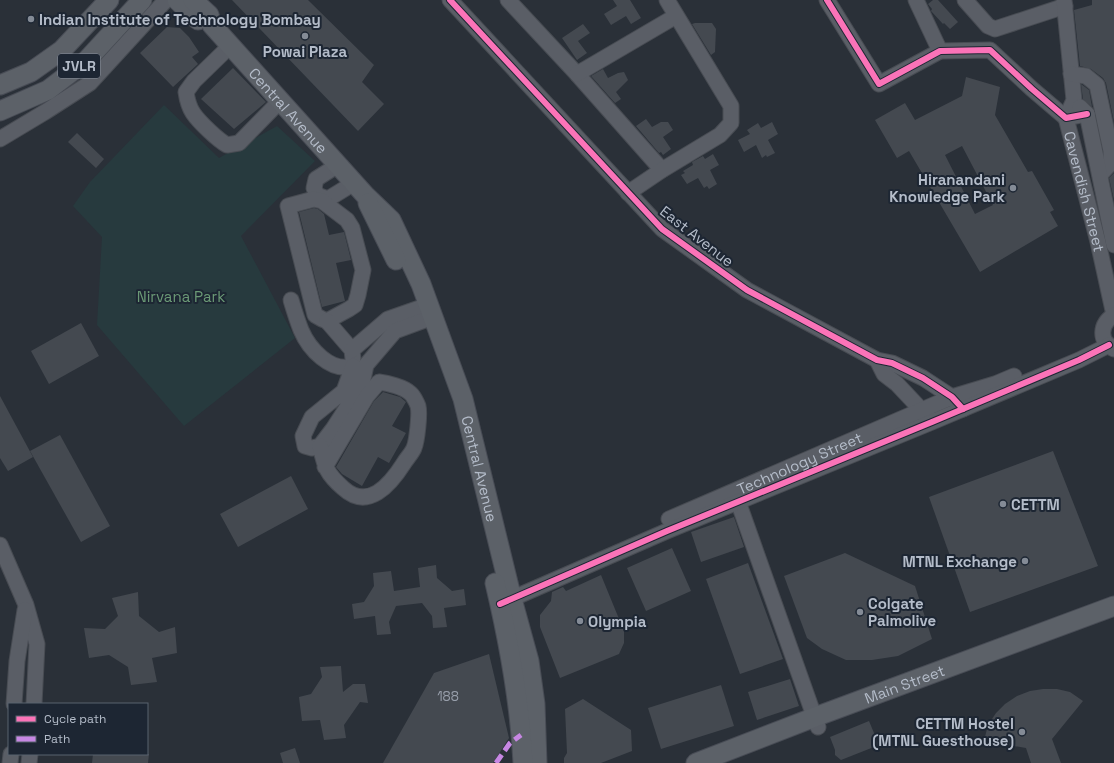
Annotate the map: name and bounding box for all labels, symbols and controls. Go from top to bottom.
place label: Indian Institute of Technology Bombay [39,10,321,29]
marker: Indian Institute of Technology Bombay [26,14,36,24]
marker: Powai Plaza [300,31,310,41]
place label: Powai Plaza [263,42,348,61]
road number: JVLR [58,54,100,78]
street label: Central Avenue [245,63,332,157]
street label: Cavendish Street [1060,129,1109,254]
place label: Hiranandani Knowledge Park [889,170,1006,206]
marker: Hiranandani Knowledge Park [1008,183,1018,193]
street label: East Avenue [656,201,738,271]
park label: Nirvana Park [137,287,225,306]
street label: Central Avenue [458,414,502,524]
street label: Technology Street [734,427,865,498]
place label: CETTM [1011,495,1060,514]
marker: CETTM [998,499,1008,509]
place label: MTNL Exchange [903,552,1017,571]
marker: MTNL Exchange [1020,556,1030,566]
place label: Colgate Palmolive [868,594,937,630]
marker: Colgate Palmolive [855,607,865,617]
place label: Olympia [588,612,647,631]
marker: Olympia [575,616,585,626]
street label: Main Street [862,660,947,707]
house number: 188 [437,688,459,705]
legend [8,703,148,755]
text: Cycle path [44,711,106,727]
place label: CETTM Hostel (MTNL Guesthouse) [872,714,1014,750]
marker: CETTM Hostel (MTNL Guesthouse) [1017,727,1027,737]
text: Path [44,731,70,747]

